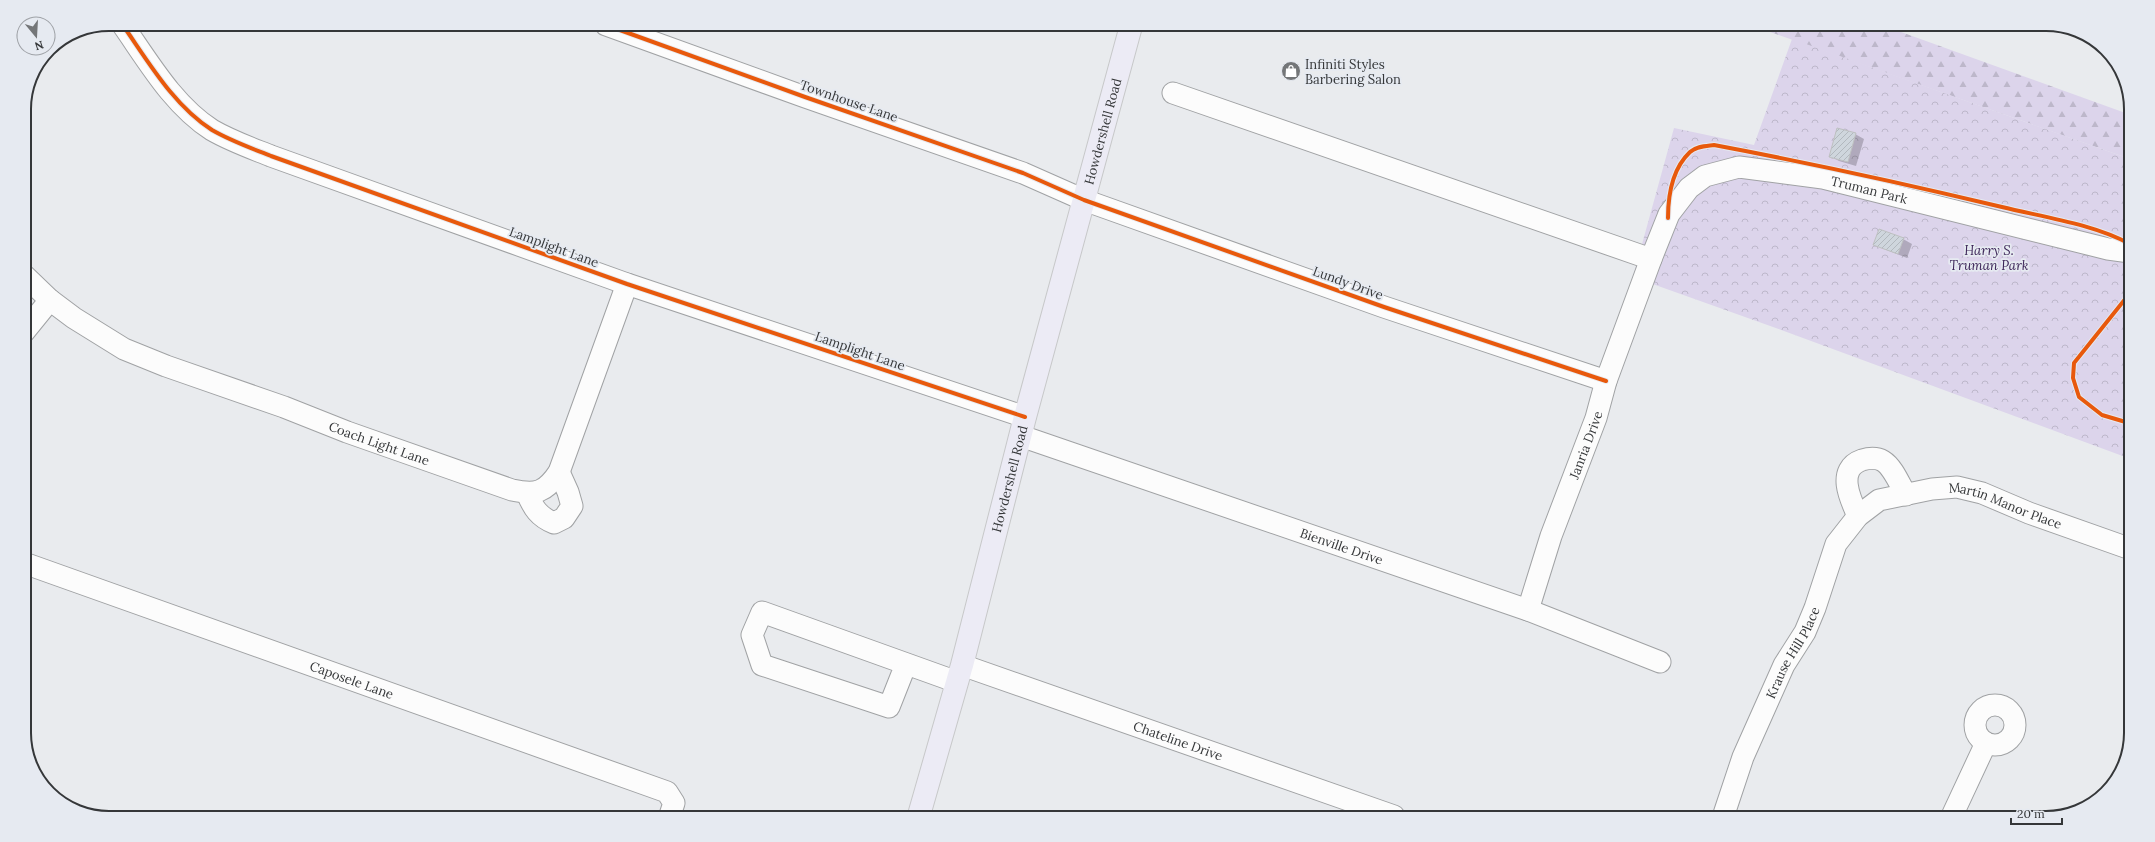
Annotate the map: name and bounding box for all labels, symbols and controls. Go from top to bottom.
north arrow [16,16,56,56]
text: N [32,38,45,54]
place label: Infiniti Styles Barbering Salon [1305,56,1401,88]
shop icon: Infiniti Styles Barbering Salon [1280,60,1302,82]
street label: Townhouse Lane [798,76,900,126]
street label: Howdershell Road [1080,76,1125,186]
street label: Truman Park [1829,172,1909,207]
street label: Lamplight Lane [507,223,601,271]
park label: Harry S. Truman Park [1949,242,2029,274]
street label: Lundy Drive [1310,262,1386,304]
street label: Lamplight Lane [813,328,907,374]
street label: Janria Drive [1565,409,1606,482]
street label: Coach Light Lane [326,417,432,469]
street label: Howdershell Road [988,424,1031,534]
street label: Martin Manor Place [1948,478,2064,532]
street label: Bienville Drive [1298,524,1385,568]
street label: Krause Hill Place [1762,604,1823,701]
street label: Caposele Lane [308,657,396,702]
street label: Chateline Drive [1131,717,1225,764]
scale bar [2011,800,2062,826]
text: 20 m [2017,806,2045,821]

